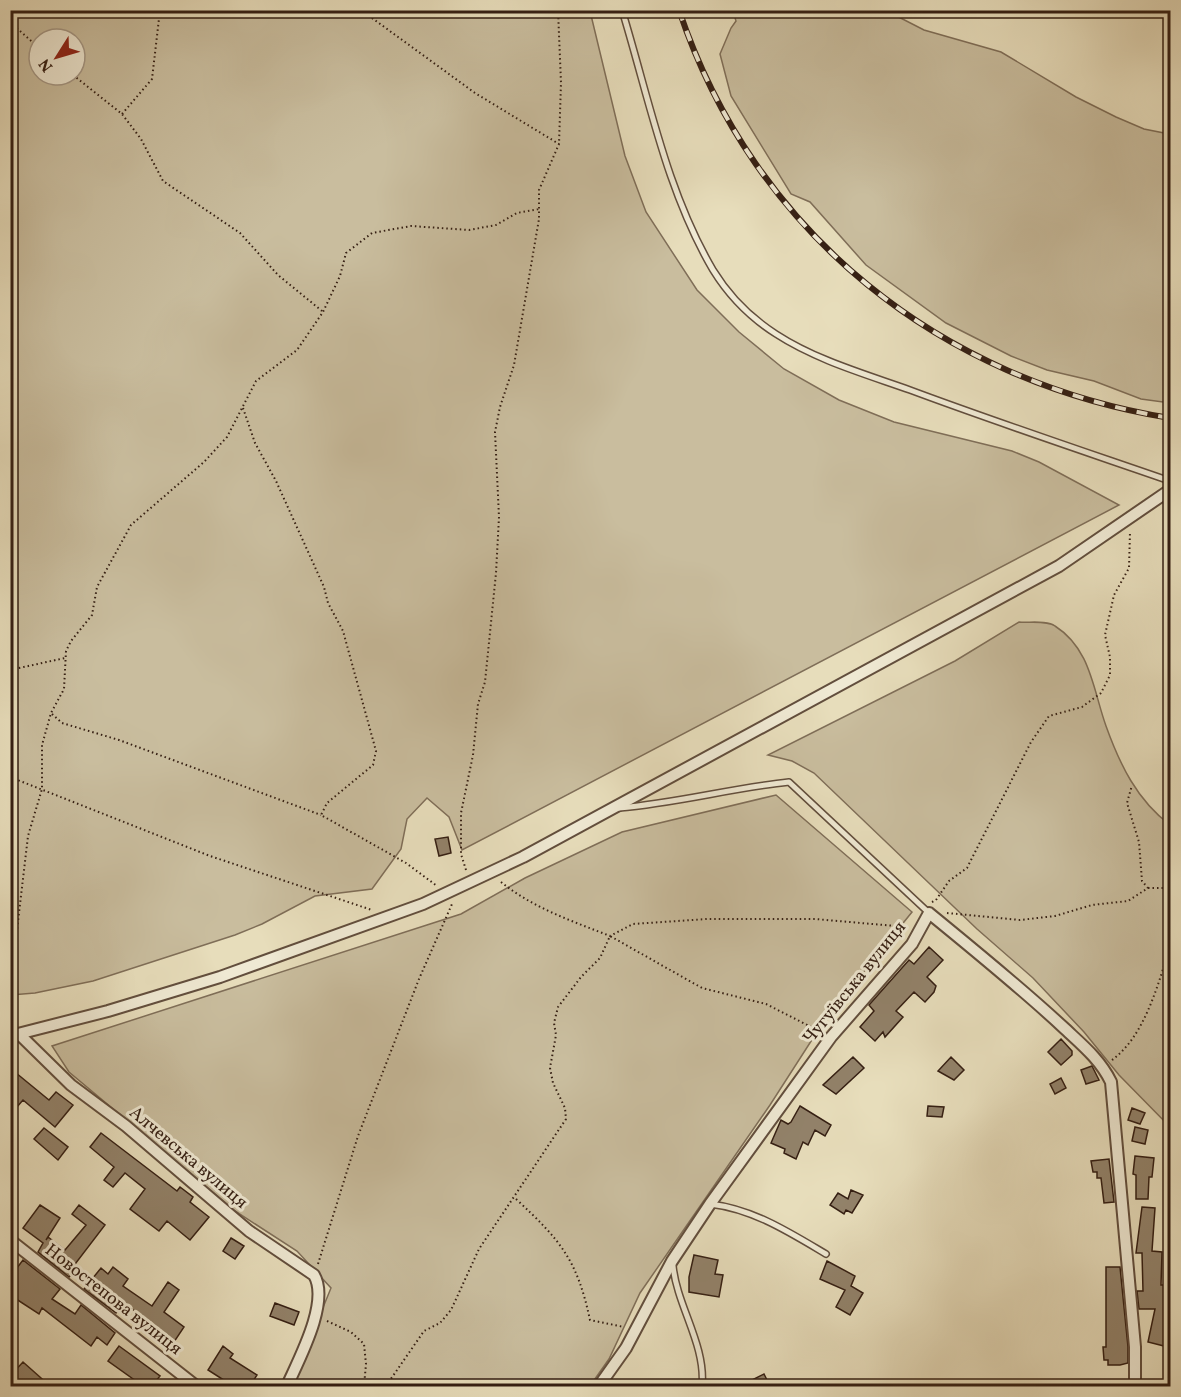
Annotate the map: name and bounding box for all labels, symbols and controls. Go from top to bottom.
north arrow [27,27,87,87]
text: N [34,53,59,76]
street label: Чугуївська вулиця [798,916,912,1050]
street label: Алчевська вулиця [123,1101,253,1215]
street label: Новостепова вулиця [39,1238,187,1362]

